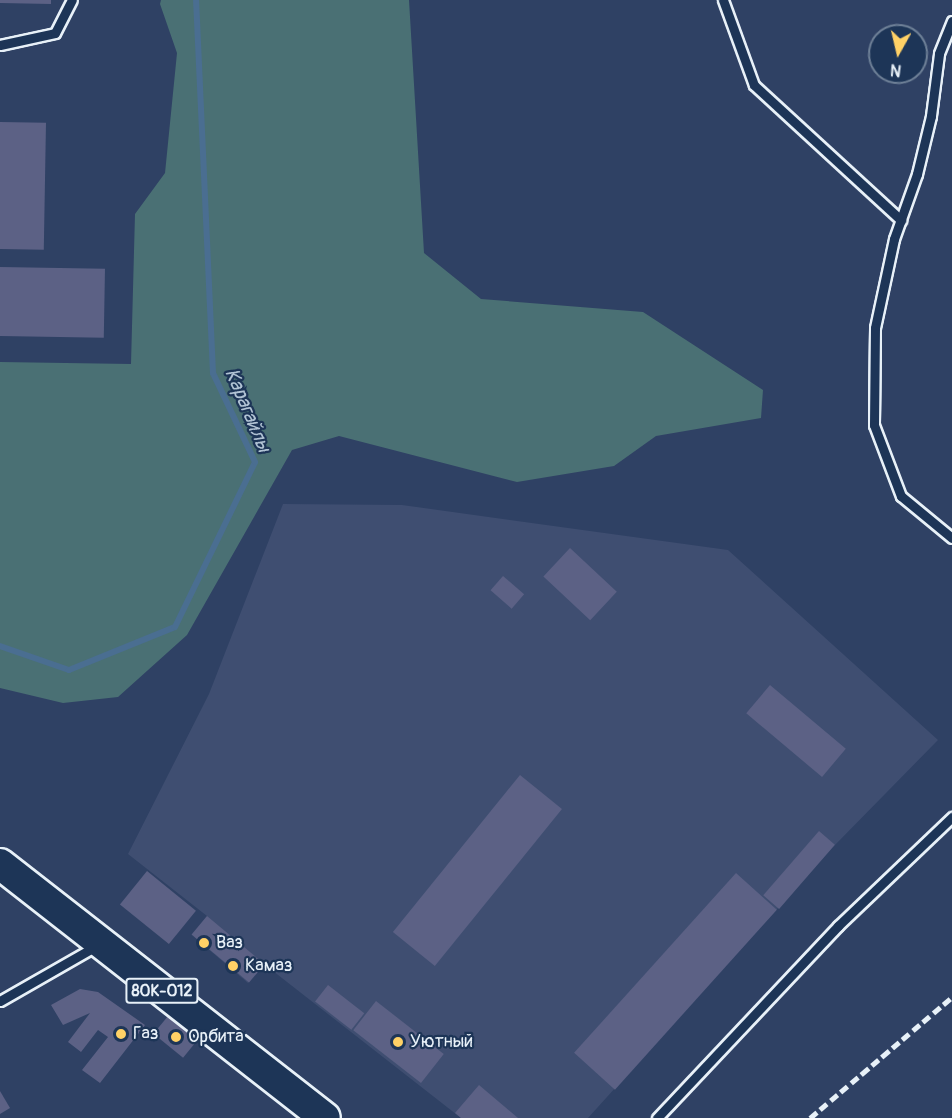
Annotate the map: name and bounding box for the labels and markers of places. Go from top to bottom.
place label: Ваз [216,932,243,954]
marker: Ваз [197,936,211,950]
place label: Камаз [245,955,293,977]
marker: Камаз [226,959,240,973]
place label: Газ [133,1023,159,1045]
place label: Орбита [188,1026,244,1048]
marker: Газ [114,1027,128,1041]
marker: Орбита [169,1030,183,1044]
place label: Уютный [410,1031,473,1053]
marker: Уютный [391,1035,405,1049]

